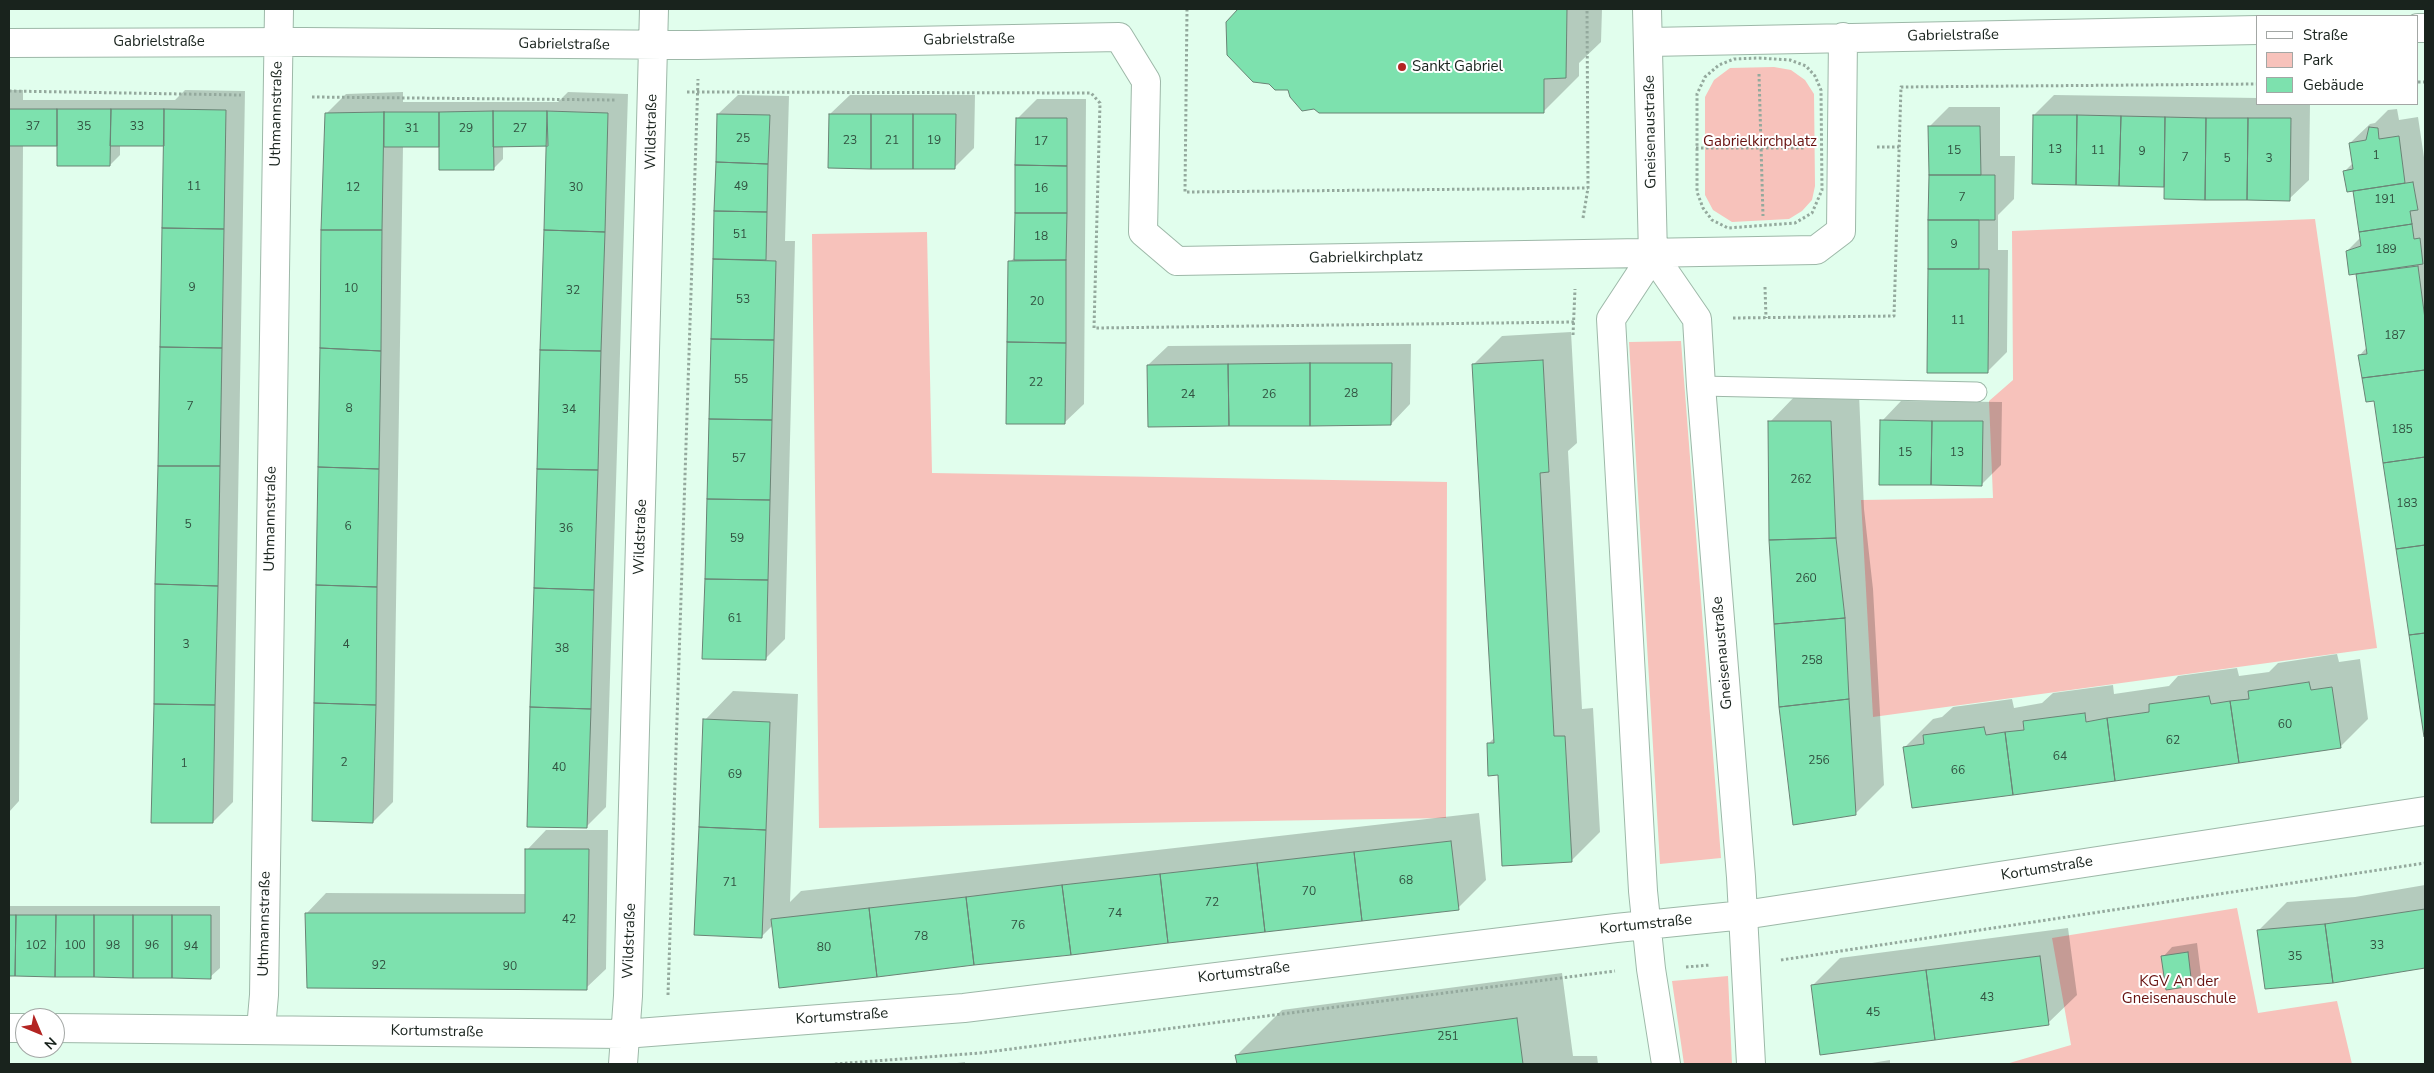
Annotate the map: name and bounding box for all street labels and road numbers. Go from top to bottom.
street label: Gabrielstraße [1907,26,1999,46]
street label: Gabrielstraße [923,30,1015,50]
street label: Gabrielstraße [113,33,205,51]
street label: Gabrielstraße [518,35,610,55]
street label: Uthmannstraße [267,61,287,167]
street label: Gneisenaustraße [1641,75,1661,189]
street label: Wildstraße [642,94,662,170]
street label: Gabrielkirchplatz [1309,248,1423,268]
street label: Uthmannstraße [261,466,281,572]
street label: Wildstraße [631,499,651,575]
street label: Gneisenaustraße [1709,596,1737,710]
street label: Kortumstraße [2000,853,2094,885]
street label: Uthmannstraße [255,871,275,977]
street label: Wildstraße [620,903,640,979]
street label: Kortumstraße [1599,911,1693,939]
street label: Kortumstraße [1197,958,1291,988]
street label: Kortumstraße [795,1005,889,1029]
street label: Kortumstraße [391,1022,483,1042]

